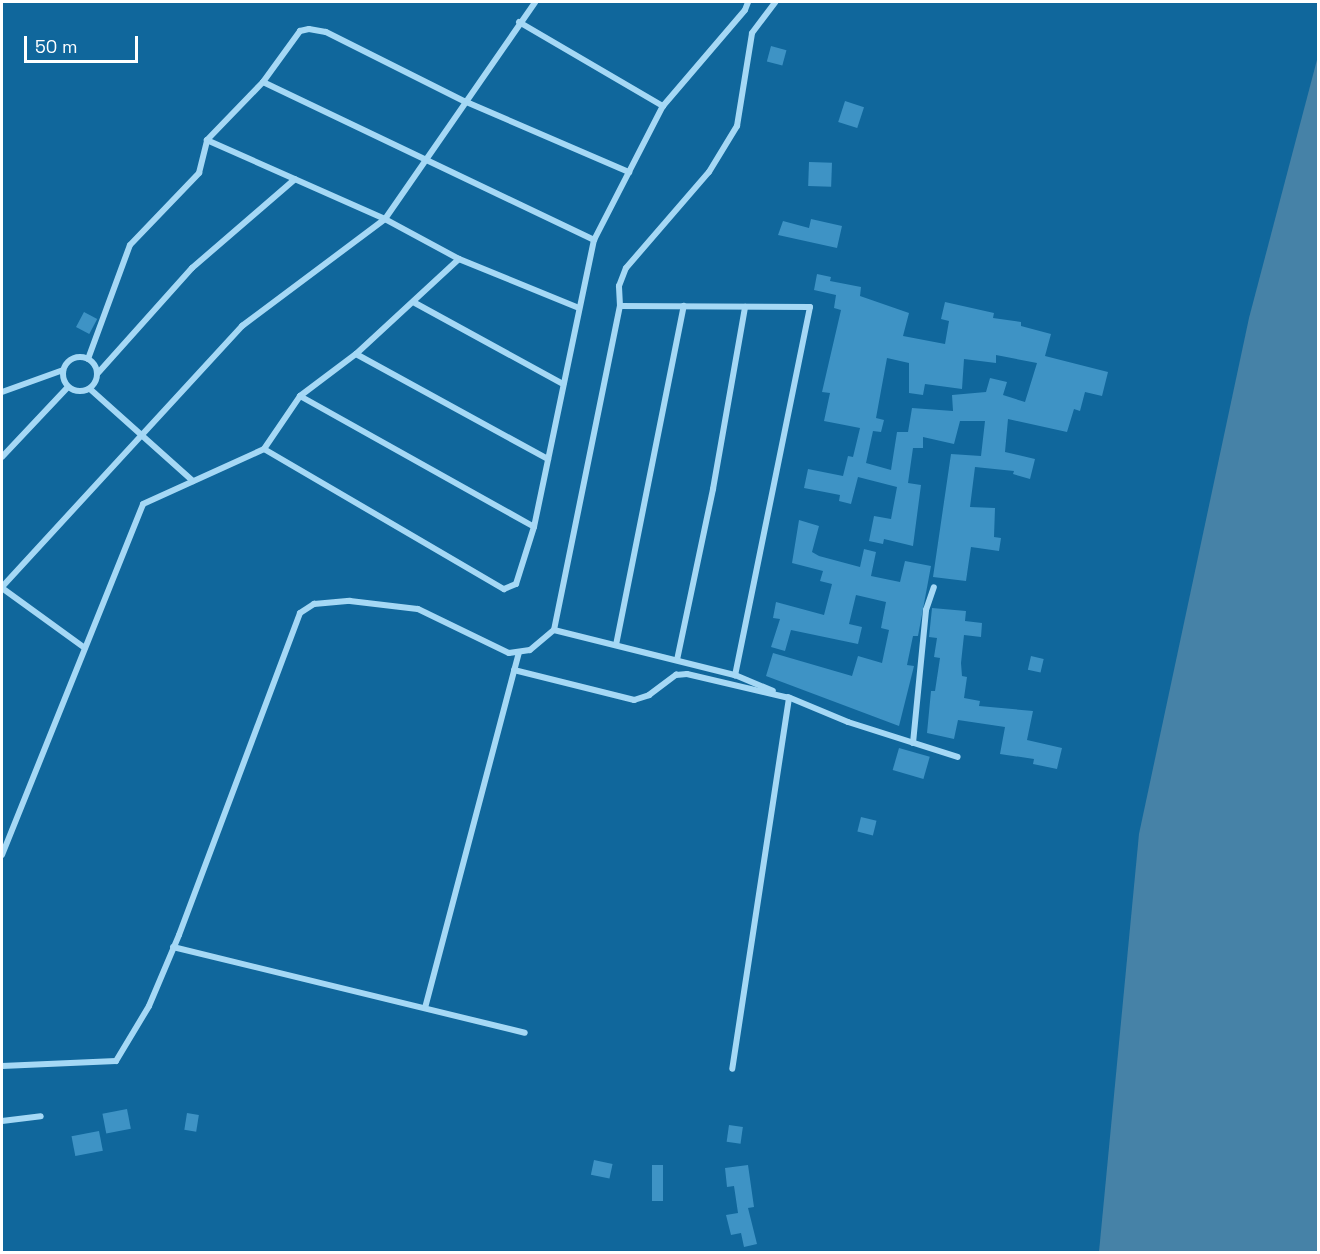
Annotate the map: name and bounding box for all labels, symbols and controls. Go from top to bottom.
scale bar [27,24,141,62]
text: 50 m [35,35,77,58]

